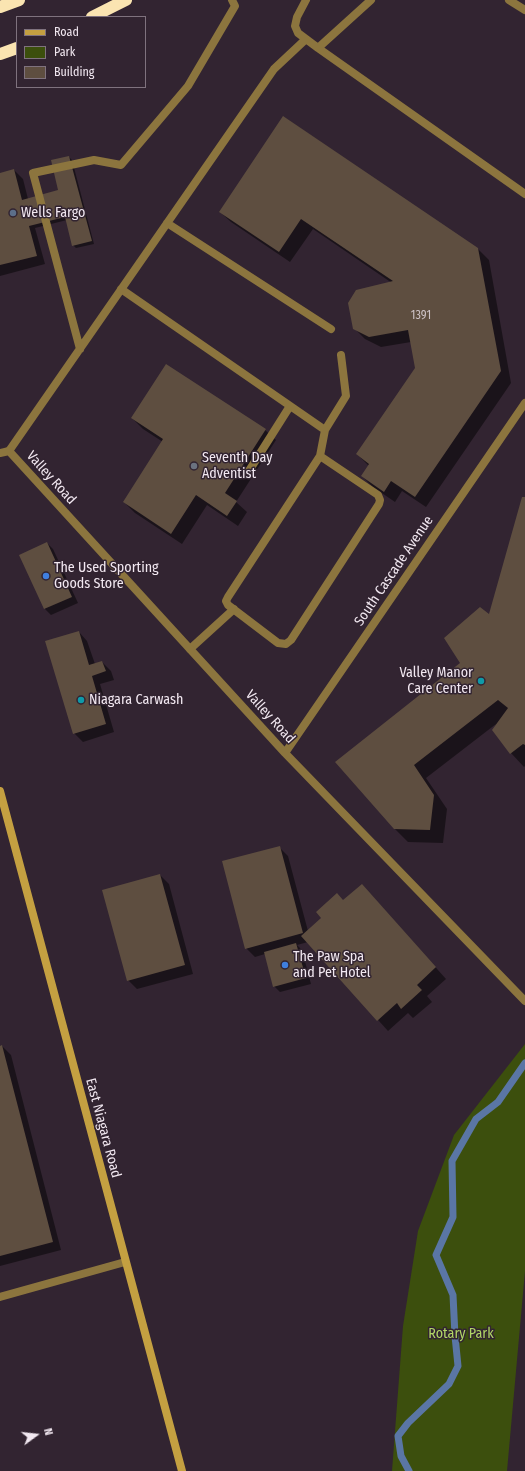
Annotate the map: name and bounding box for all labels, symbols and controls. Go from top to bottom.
legend [16,16,146,88]
text: Road [54,25,79,39]
text: Park [54,45,75,59]
text: Building [54,65,94,79]
place label: Wells Fargo [21,205,85,221]
marker: Wells Fargo [8,208,18,218]
house number: 1391 [411,309,431,323]
street label: Valley Road [23,448,79,508]
place label: Seventh Day Adventist [202,450,272,482]
marker: Seventh Day Adventist [189,461,199,471]
street label: South Cascade Avenue [351,513,437,629]
place label: The Used Sporting Goods Store [54,560,159,592]
marker: The Used Sporting Goods Store [41,571,51,581]
place label: Valley Manor Care Center [400,665,473,698]
marker: Valley Manor Care Center [476,676,486,686]
street label: Valley Road [242,687,298,747]
place label: Niagara Carwash [89,692,183,708]
marker: Niagara Carwash [76,695,86,705]
place label: The Paw Spa and Pet Hotel [293,949,371,982]
marker: The Paw Spa and Pet Hotel [280,960,290,970]
street label: East Niagara Road [82,1076,124,1180]
park label: Rotary Park [428,1326,494,1342]
north arrow [16,1415,56,1455]
text: N [41,1427,55,1437]

